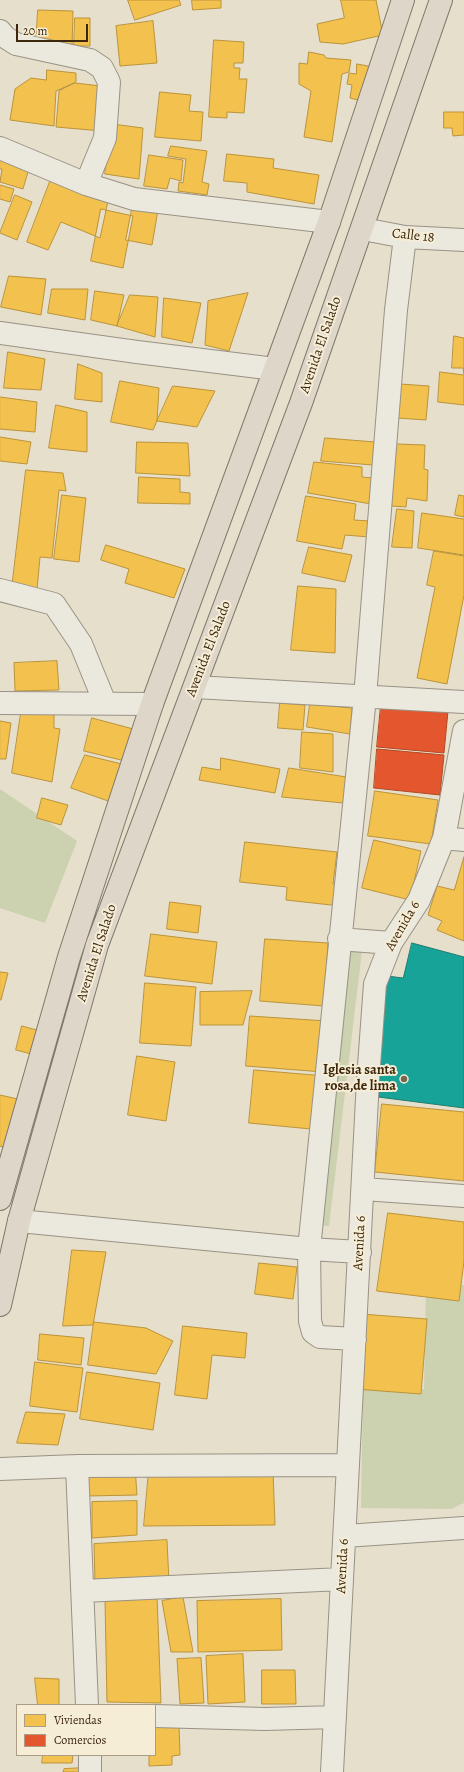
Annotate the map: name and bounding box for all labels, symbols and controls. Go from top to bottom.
scale bar [18,16,90,42]
text: 20 m [23,23,47,39]
street label: Calle 18 [391,225,435,247]
street label: Avenida El Salado [297,294,345,396]
street label: Avenida El Salado [183,599,235,699]
street label: Avenida 6 [382,898,424,954]
street label: Avenida El Salado [73,902,121,1004]
place label: Iglesia santa rosa,de lima [323,1063,396,1096]
marker: Iglesia santa rosa,de lima [399,1074,409,1084]
street label: Avenida 6 [350,1215,370,1271]
street label: Avenida 6 [333,1538,353,1594]
legend [16,1704,156,1756]
text: Viviendas [54,1712,102,1728]
text: Comercios [54,1732,106,1748]

